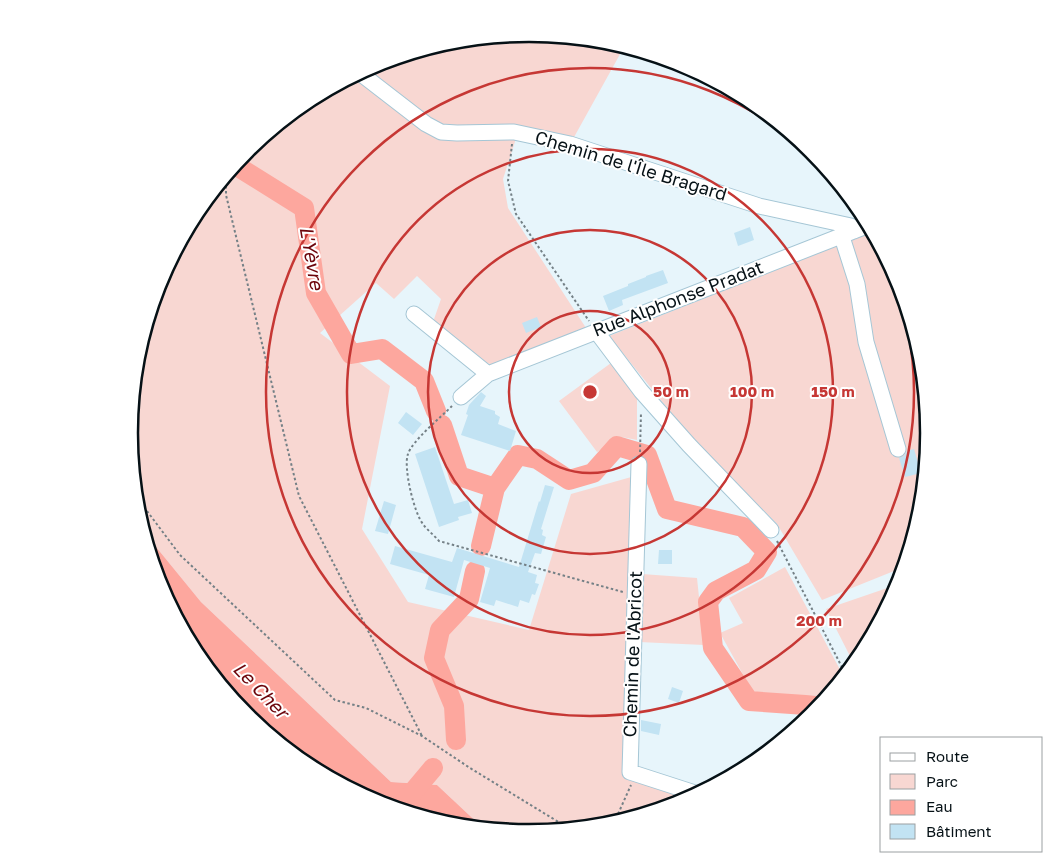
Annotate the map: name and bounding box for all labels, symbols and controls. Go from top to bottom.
street label: Chemin de l'Île Bragard [533,125,730,205]
water label: L'Yèvre [296,224,330,293]
street label: Rue Alphonse Pradat [589,255,766,341]
text: 50 m [653,382,689,400]
text: 100 m [730,382,774,400]
text: 150 m [811,382,855,400]
centre of rings [581,383,599,401]
street label: Chemin de l'Abricot [618,570,646,738]
text: 200 m [796,611,842,629]
water label: Le Cher [229,657,296,724]
legend [880,737,1043,852]
text: Route [926,747,969,765]
text: Parc [926,772,958,790]
text: Eau [926,797,953,815]
text: Bâtiment [926,822,991,840]

